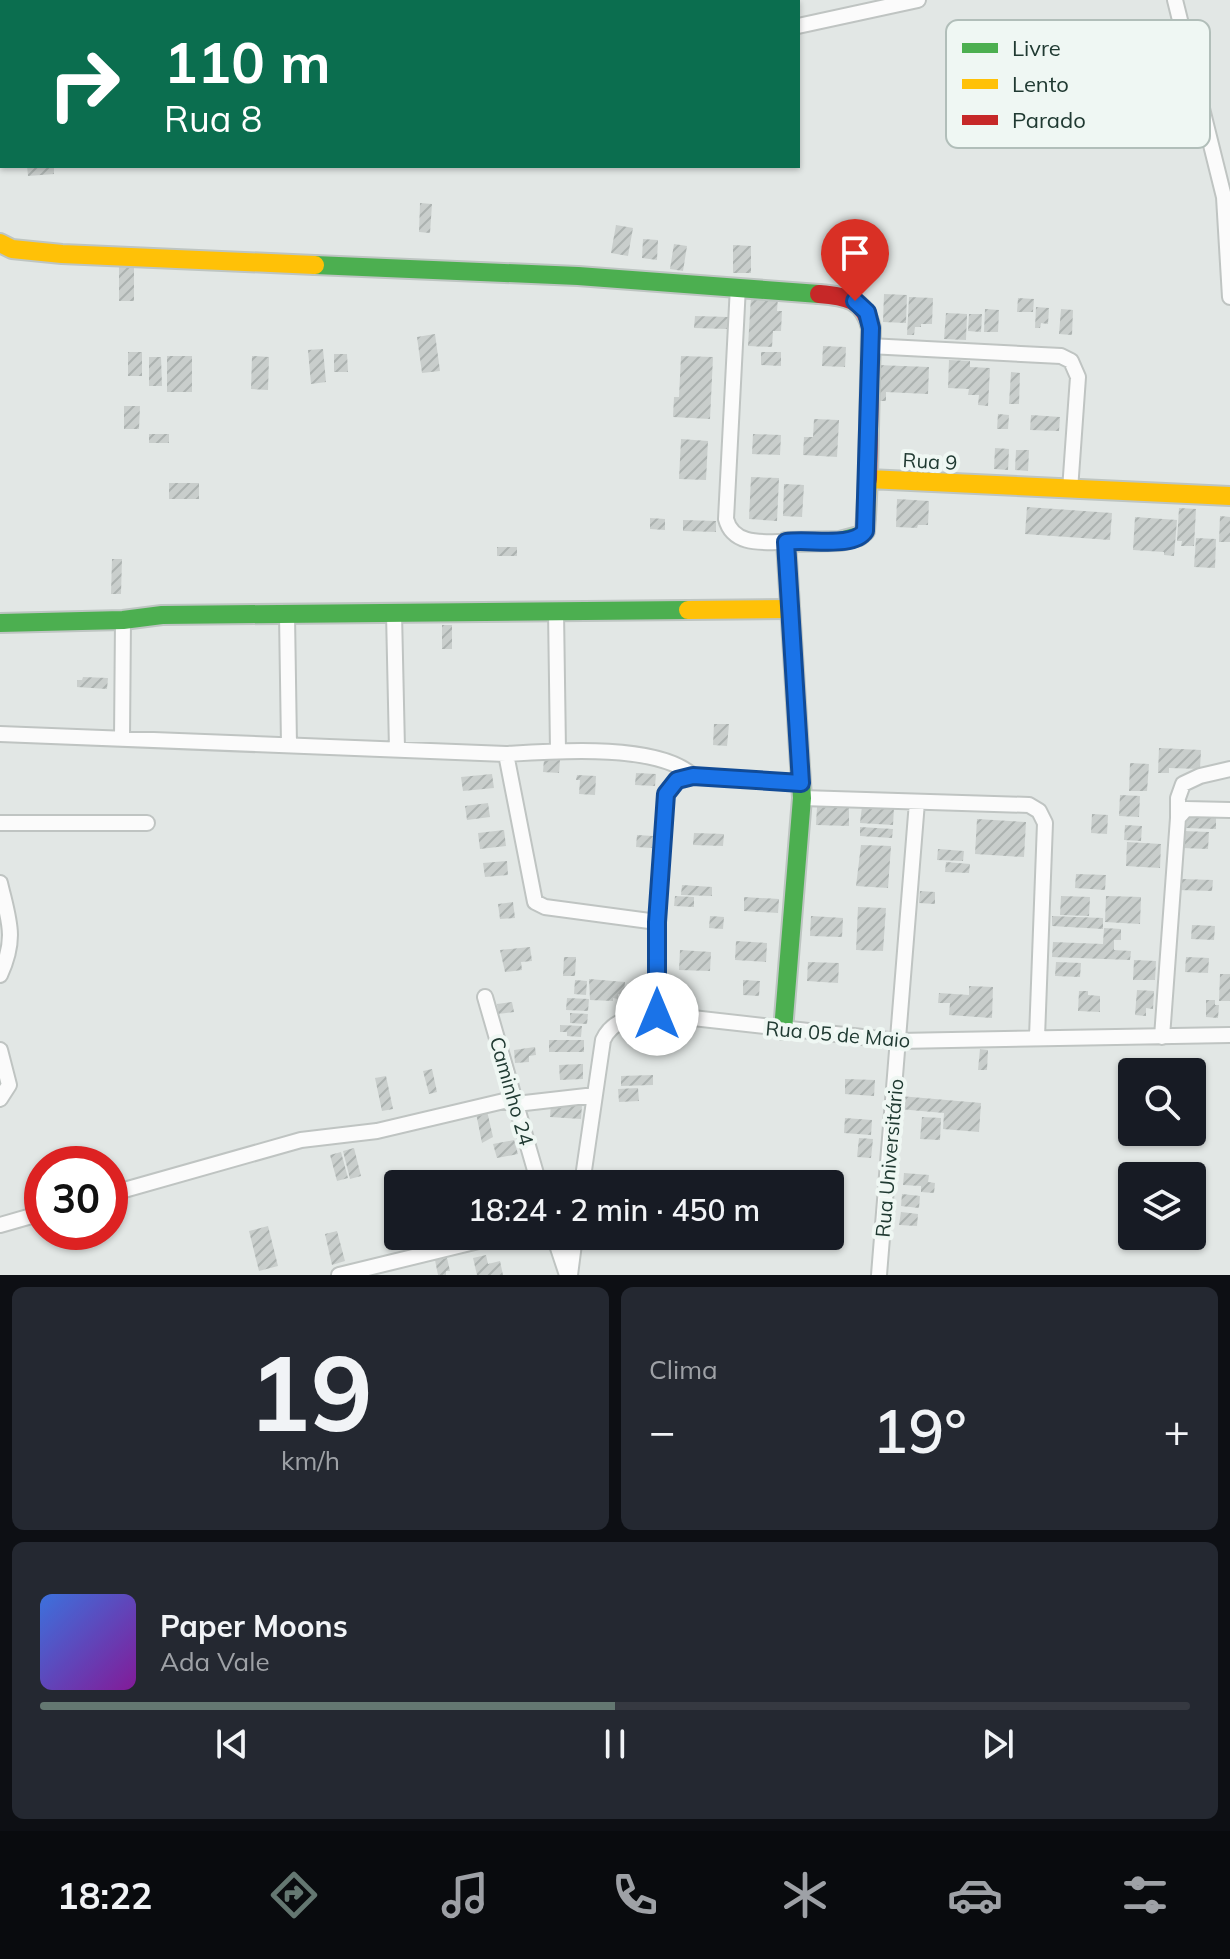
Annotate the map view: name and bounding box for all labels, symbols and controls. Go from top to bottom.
legend [946,20,1210,148]
text: 110 m [164,27,331,97]
icon: right [32,32,136,136]
text: Livre [1012,34,1061,62]
text: Lento [1012,70,1069,98]
text: Rua 8 [164,96,262,141]
text: Parado [1012,106,1086,134]
pin [821,219,889,301]
icon: arrive [833,231,877,275]
street label: Rua 9 [902,447,958,475]
position arrow [615,972,699,1056]
street label: Rua 05 de Maio [765,1015,911,1053]
street label: Caminho 24 [485,1034,539,1148]
map controls [1118,1058,1206,1250]
button: search [1118,1058,1206,1146]
street label: Rua Universitário [870,1078,908,1238]
speed limit sign: 30 [24,1146,128,1250]
button: layers [1118,1162,1206,1250]
text: 18:24 · 2 min · 450 m [468,1191,760,1229]
text: 19 [248,1326,373,1457]
text: Clima [649,1353,718,1386]
text: 19° [872,1393,967,1468]
text: − [649,1403,675,1458]
text: + [1164,1403,1190,1458]
text: km/h [281,1444,340,1477]
text: Paper Moons [160,1607,348,1645]
text: Ada Vale [160,1645,270,1678]
icon: previous [210,1722,254,1766]
icon: pause [593,1722,637,1766]
icon: next [976,1722,1020,1766]
icon: directions [266,1867,322,1923]
icon: music [437,1867,493,1923]
icon: phone [607,1867,663,1923]
icon: climate [777,1867,833,1923]
icon: car [947,1867,1003,1923]
icon: filters [1117,1867,1173,1923]
text: 18:22 [57,1873,152,1918]

